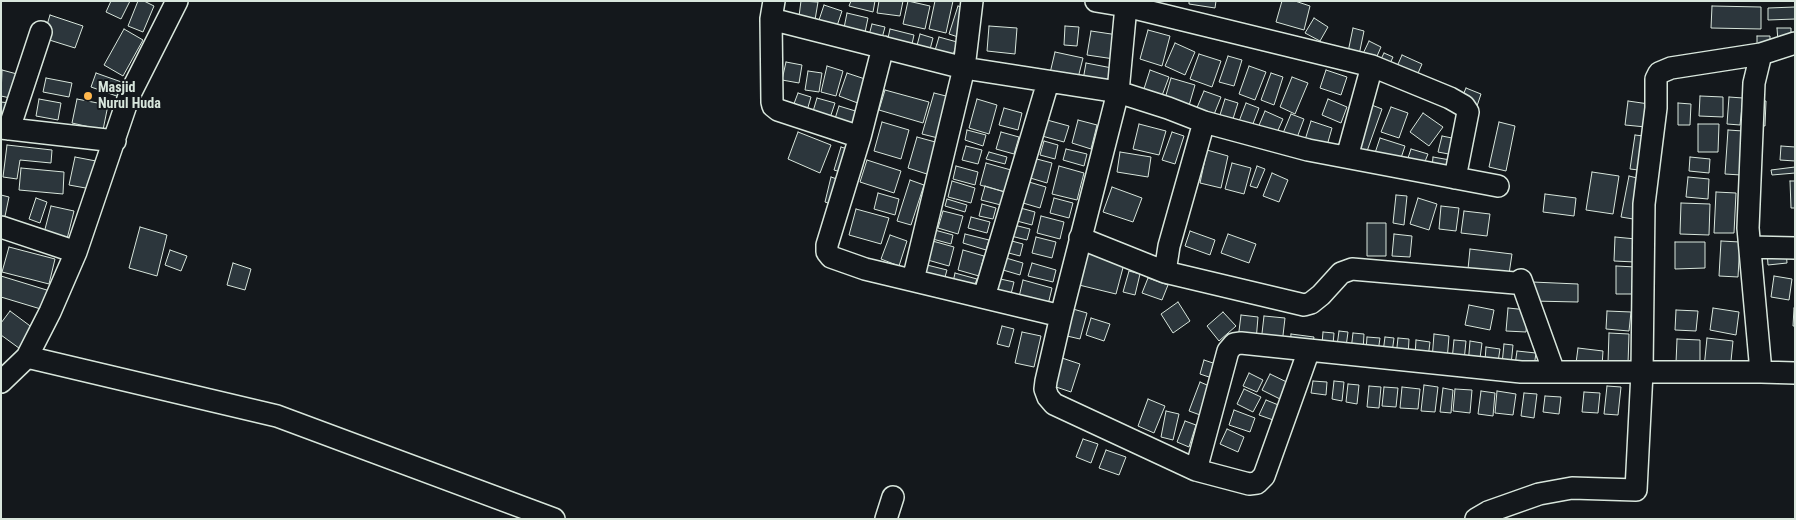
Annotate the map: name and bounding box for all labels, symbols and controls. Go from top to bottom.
place label: Masjid Nurul Huda [98,80,161,112]
marker: Masjid Nurul Huda [82,90,94,102]

